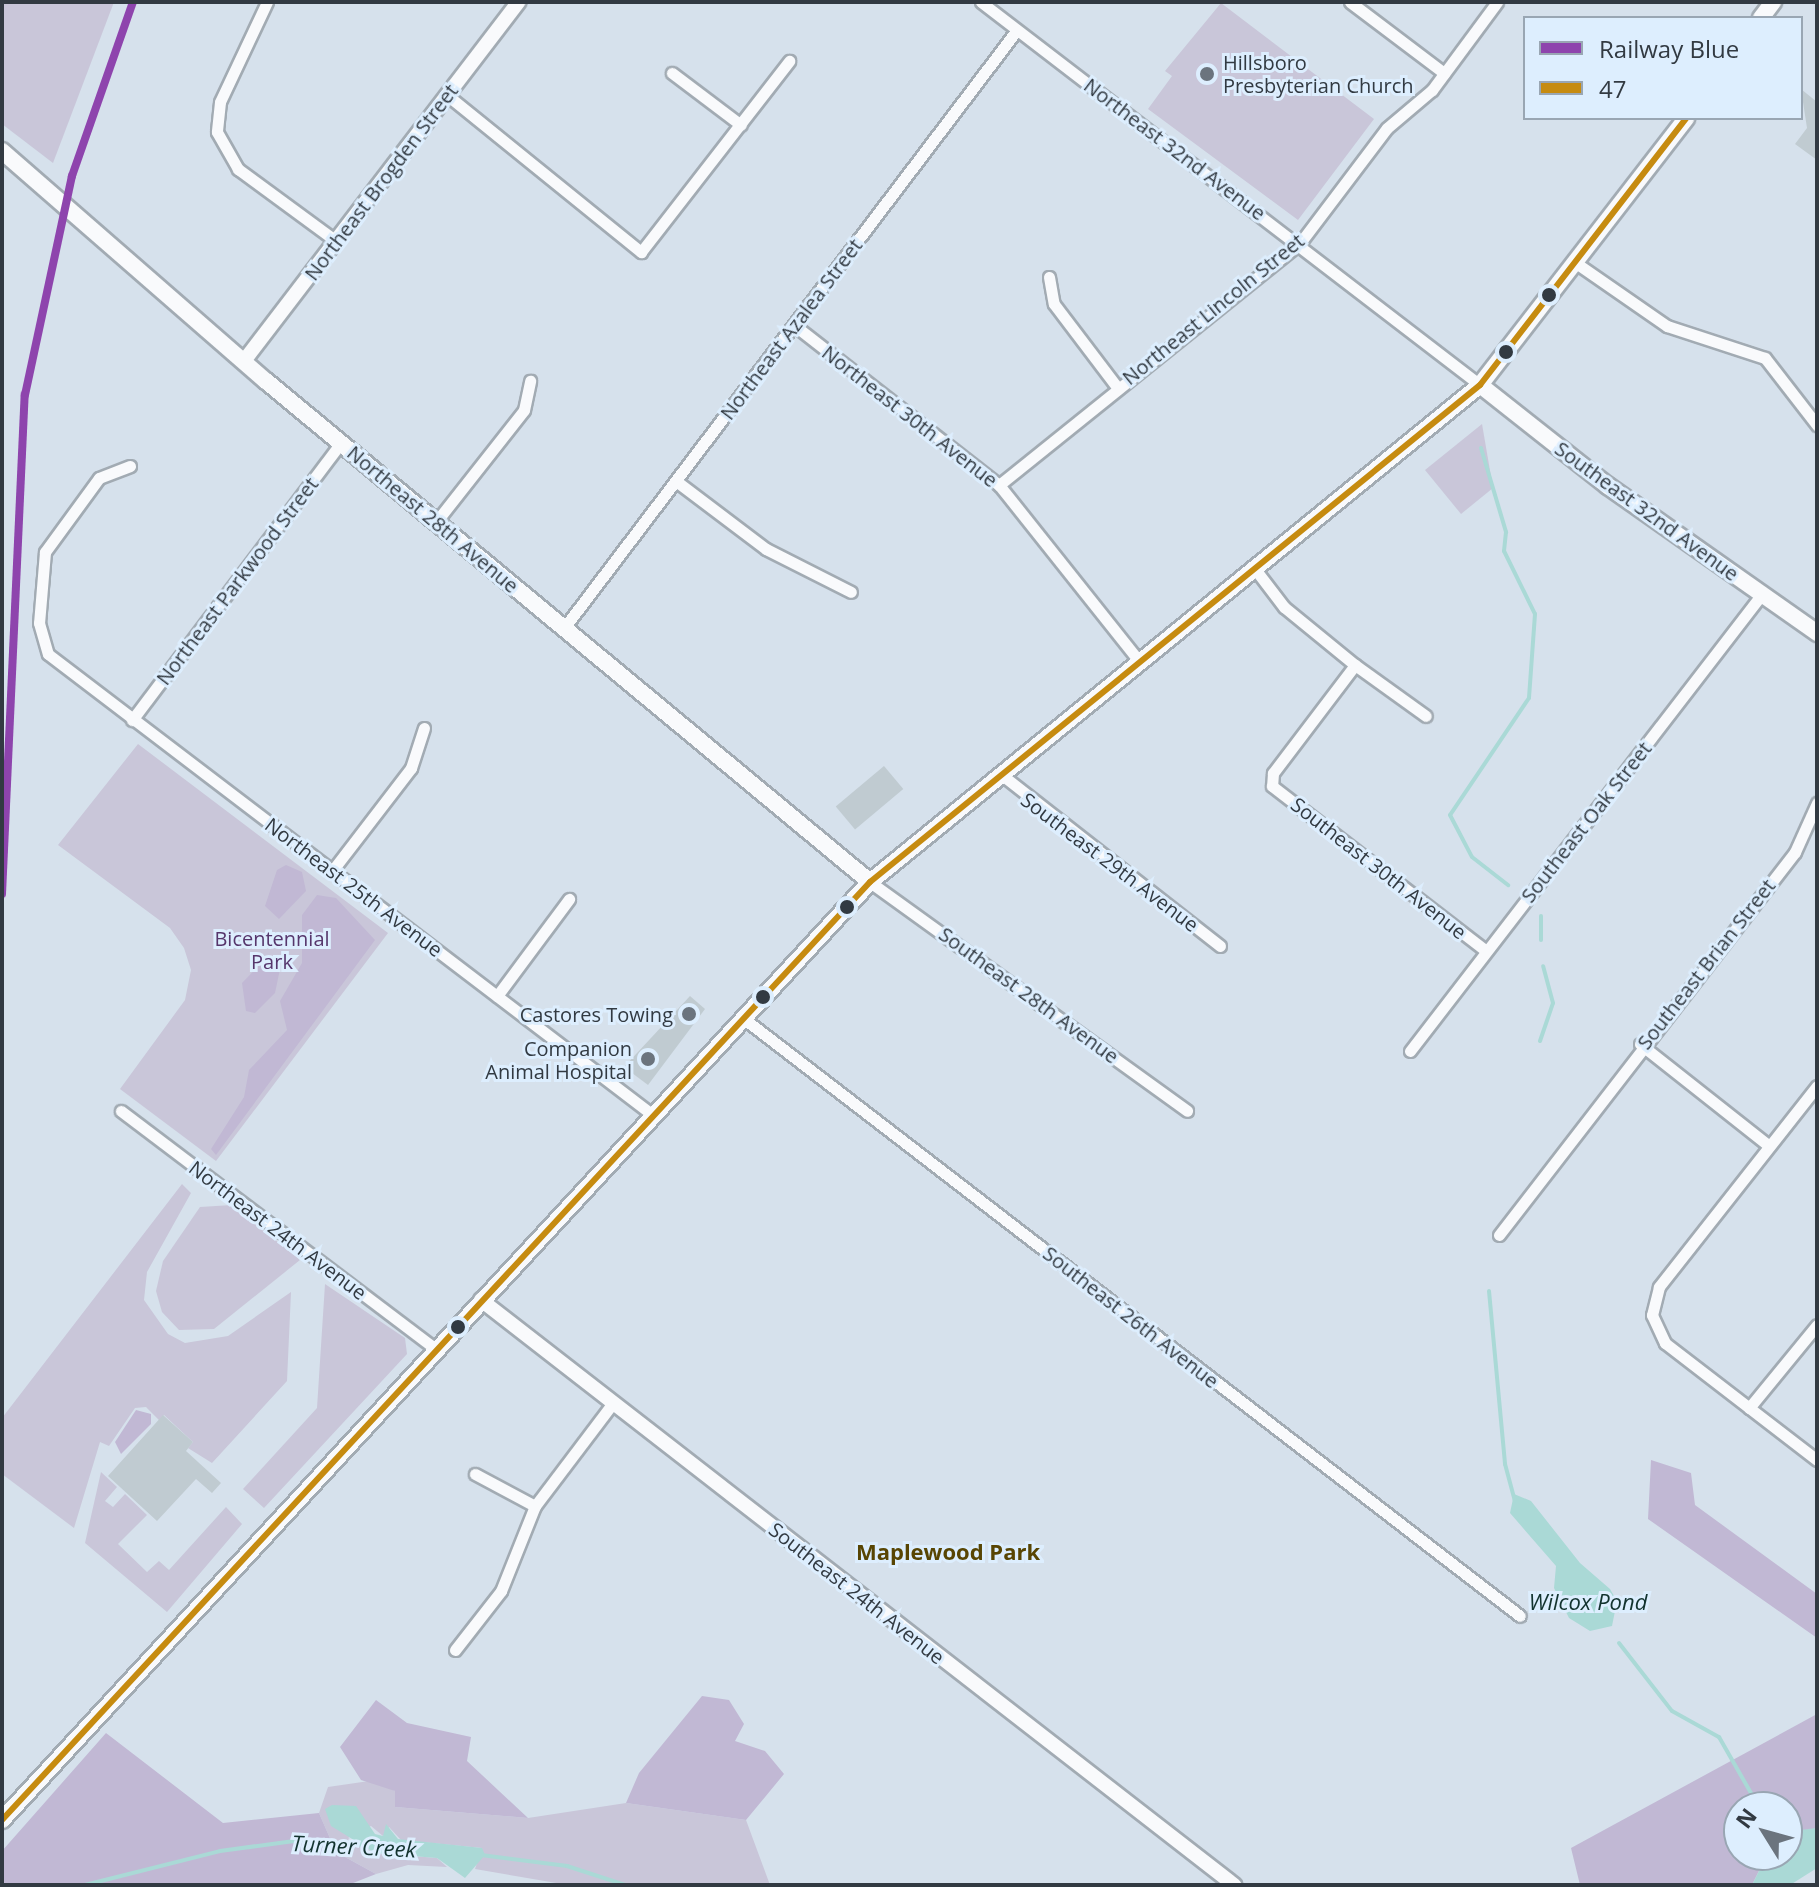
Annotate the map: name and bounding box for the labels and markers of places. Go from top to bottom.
place label: Hillsboro Presbyterian Church [1223,50,1414,97]
marker: Hillsboro Presbyterian Church [1198,65,1216,83]
unlabelled marker [1541,287,1557,303]
unlabelled marker [1498,344,1514,360]
unlabelled marker [839,899,855,915]
unlabelled marker [755,989,771,1005]
place label: Castores Towing [520,1002,673,1026]
marker: Castores Towing [680,1005,698,1023]
place label: Companion Animal Hospital [485,1036,632,1083]
marker: Companion Animal Hospital [639,1050,657,1068]
unlabelled marker [450,1319,466,1335]

